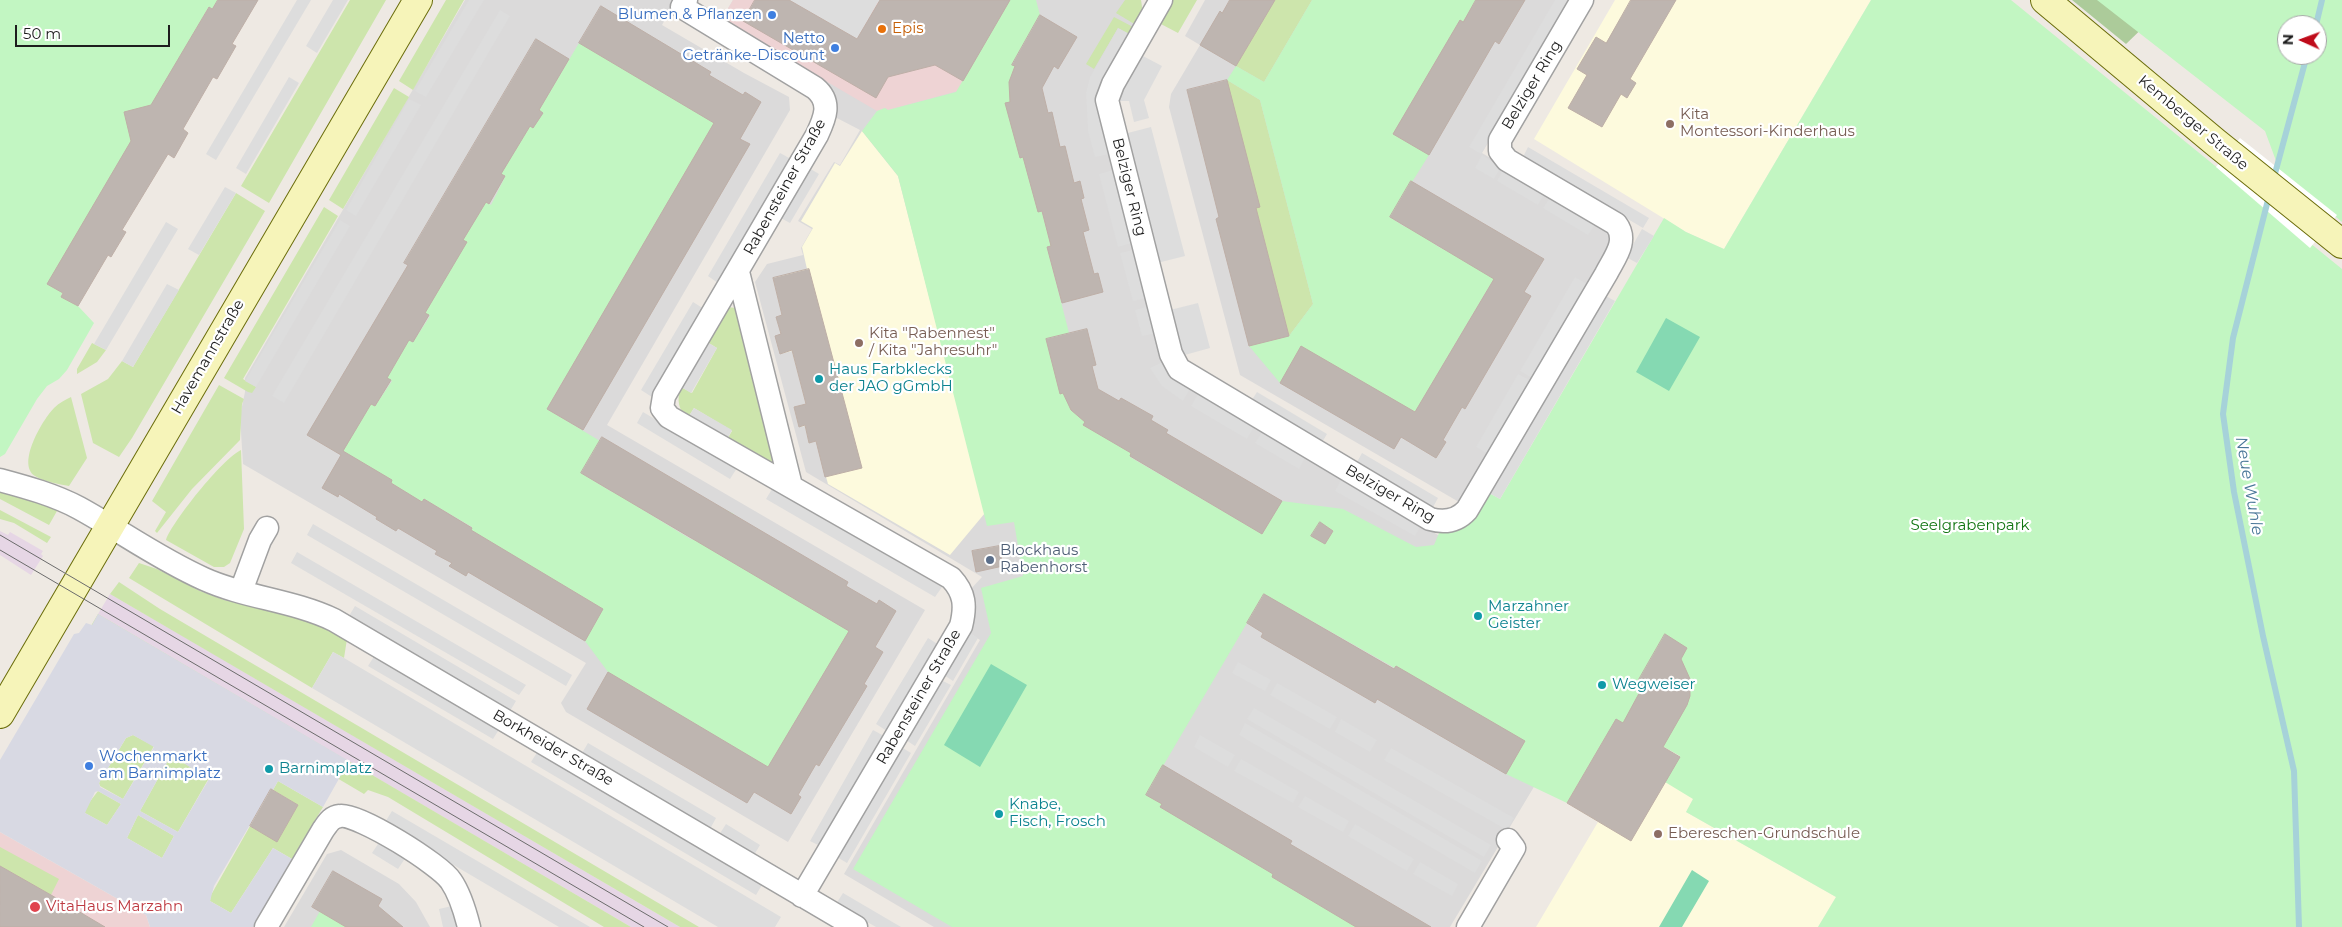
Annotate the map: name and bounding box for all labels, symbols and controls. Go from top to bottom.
place label: Blumen & Pflanzen [618,6,762,24]
marker: Blumen & Pflanzen [766,9,778,21]
scale bar [18,15,172,47]
north arrow [2277,15,2327,65]
place label: Epis [892,20,924,38]
marker: Epis [876,23,888,35]
text: 50 m [23,24,61,43]
place label: Netto Getränke-Discount [682,30,825,65]
text: N [2279,34,2297,45]
street label: Belziger Ring [1498,37,1566,133]
marker: Netto Getränke-Discount [829,42,841,54]
street label: Kemberger Straße [2134,72,2252,174]
place label: Kita Montessori-Kinderhaus [1680,106,1855,141]
street label: Rabensteiner Straße [740,116,830,258]
marker: Kita Montessori-Kinderhaus [1664,118,1676,130]
street label: Belziger Ring [1108,136,1150,238]
street label: Havemannstraße [168,296,248,418]
place label: Kita "Rabennest" / Kita "Jahresuhr" [869,325,997,360]
marker: Kita "Rabennest" / Kita "Jahresuhr" [853,337,865,349]
place label: Haus Farbklecks der JAO gGmbH [829,361,953,396]
marker: Haus Farbklecks der JAO gGmbH [813,373,825,385]
water label: Neue Wuhle [2231,435,2267,537]
street label: Belziger Ring [1342,461,1438,527]
park label: Seelgrabenpark [1910,517,2030,535]
place label: Blockhaus Rabenhorst [1000,542,1088,577]
marker: Blockhaus Rabenhorst [984,554,996,566]
place label: Marzahner Geister [1488,598,1569,633]
marker: Marzahner Geister [1472,610,1484,622]
street label: Rabensteiner Straße [873,626,965,768]
place label: Wegweiser [1612,676,1696,694]
marker: Wegweiser [1596,679,1608,691]
street label: Borkheider Straße [489,706,617,790]
place label: Wochenmarkt am Barnimplatz [99,748,221,783]
marker: Wochenmarkt am Barnimplatz [83,760,95,772]
place label: Barnimplatz [279,760,372,778]
marker: Barnimplatz [263,763,275,775]
place label: Knabe, Fisch, Frosch [1009,796,1106,831]
marker: Knabe, Fisch, Frosch [993,808,1005,820]
place label: Ebereschen-Grundschule [1668,825,1860,843]
marker: Ebereschen-Grundschule [1652,828,1664,840]
place label: VitaHaus Marzahn [46,898,183,916]
marker: VitaHaus Marzahn [28,900,42,914]

